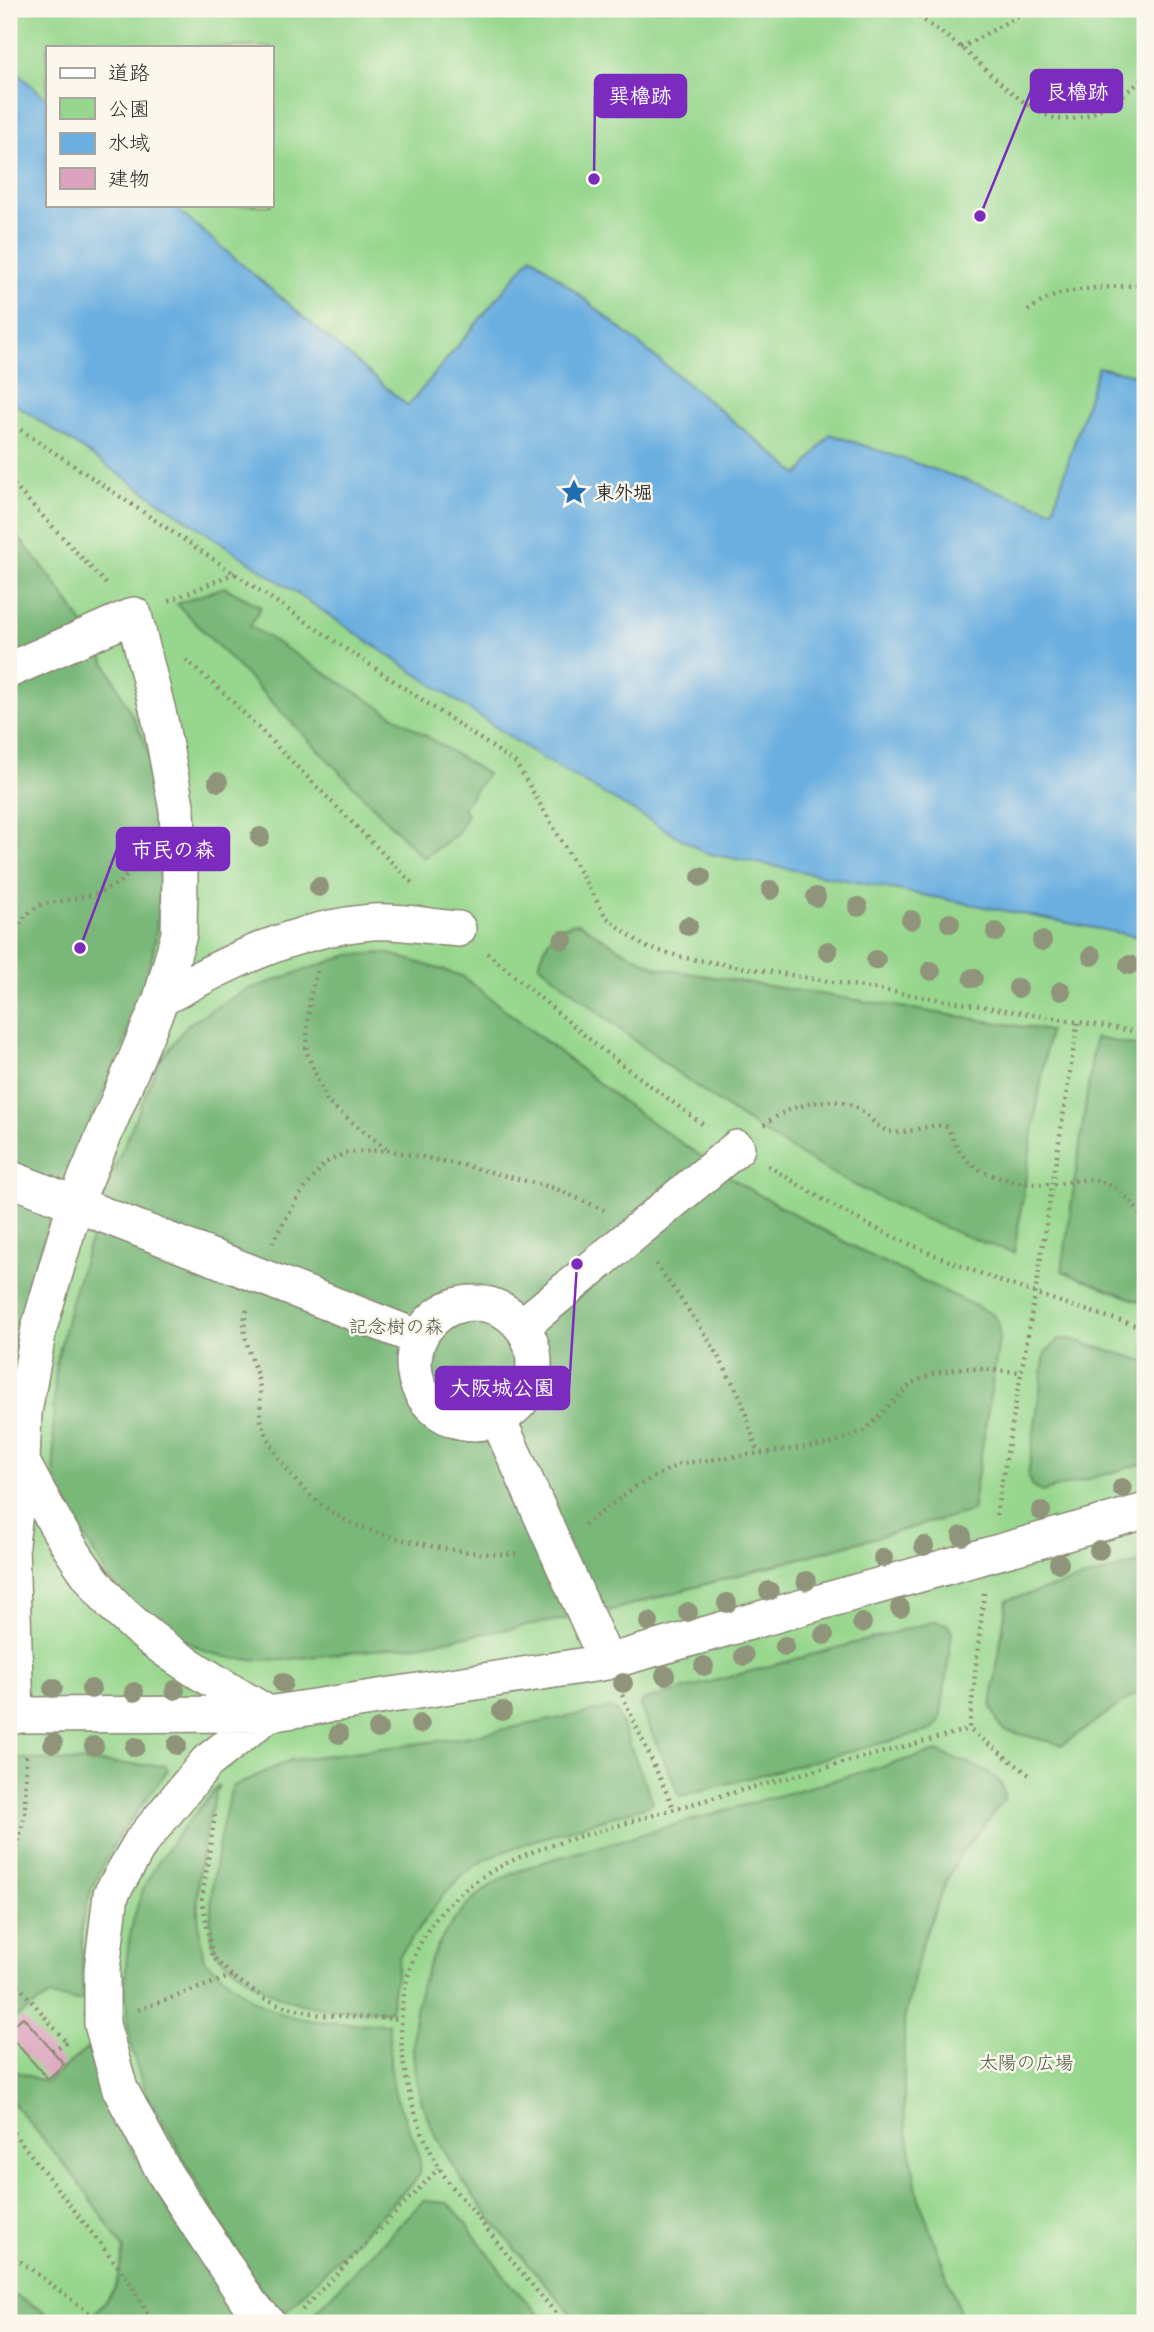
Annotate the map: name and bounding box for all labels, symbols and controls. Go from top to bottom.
legend [46,46,273,206]
text: 道路 [108,59,150,86]
callout: 艮櫓跡 [1031,70,1122,112]
callout: 巽櫓跡 [595,75,686,117]
text: 艮櫓跡 [1046,78,1109,105]
text: 巽櫓跡 [609,82,672,109]
text: 公園 [108,95,150,122]
text: 水域 [108,129,150,156]
text: 建物 [108,165,150,192]
place icon: 東外堀 [559,477,589,507]
place label: 東外堀 [595,480,652,504]
callout: 市民の森 [117,828,229,870]
text: 市民の森 [131,836,215,863]
park label: 記念樹の森 [348,1314,444,1338]
callout: 大阪城公園 [436,1367,569,1409]
text: 大阪城公園 [450,1374,555,1401]
park label: 太陽の広場 [978,2050,1074,2074]

